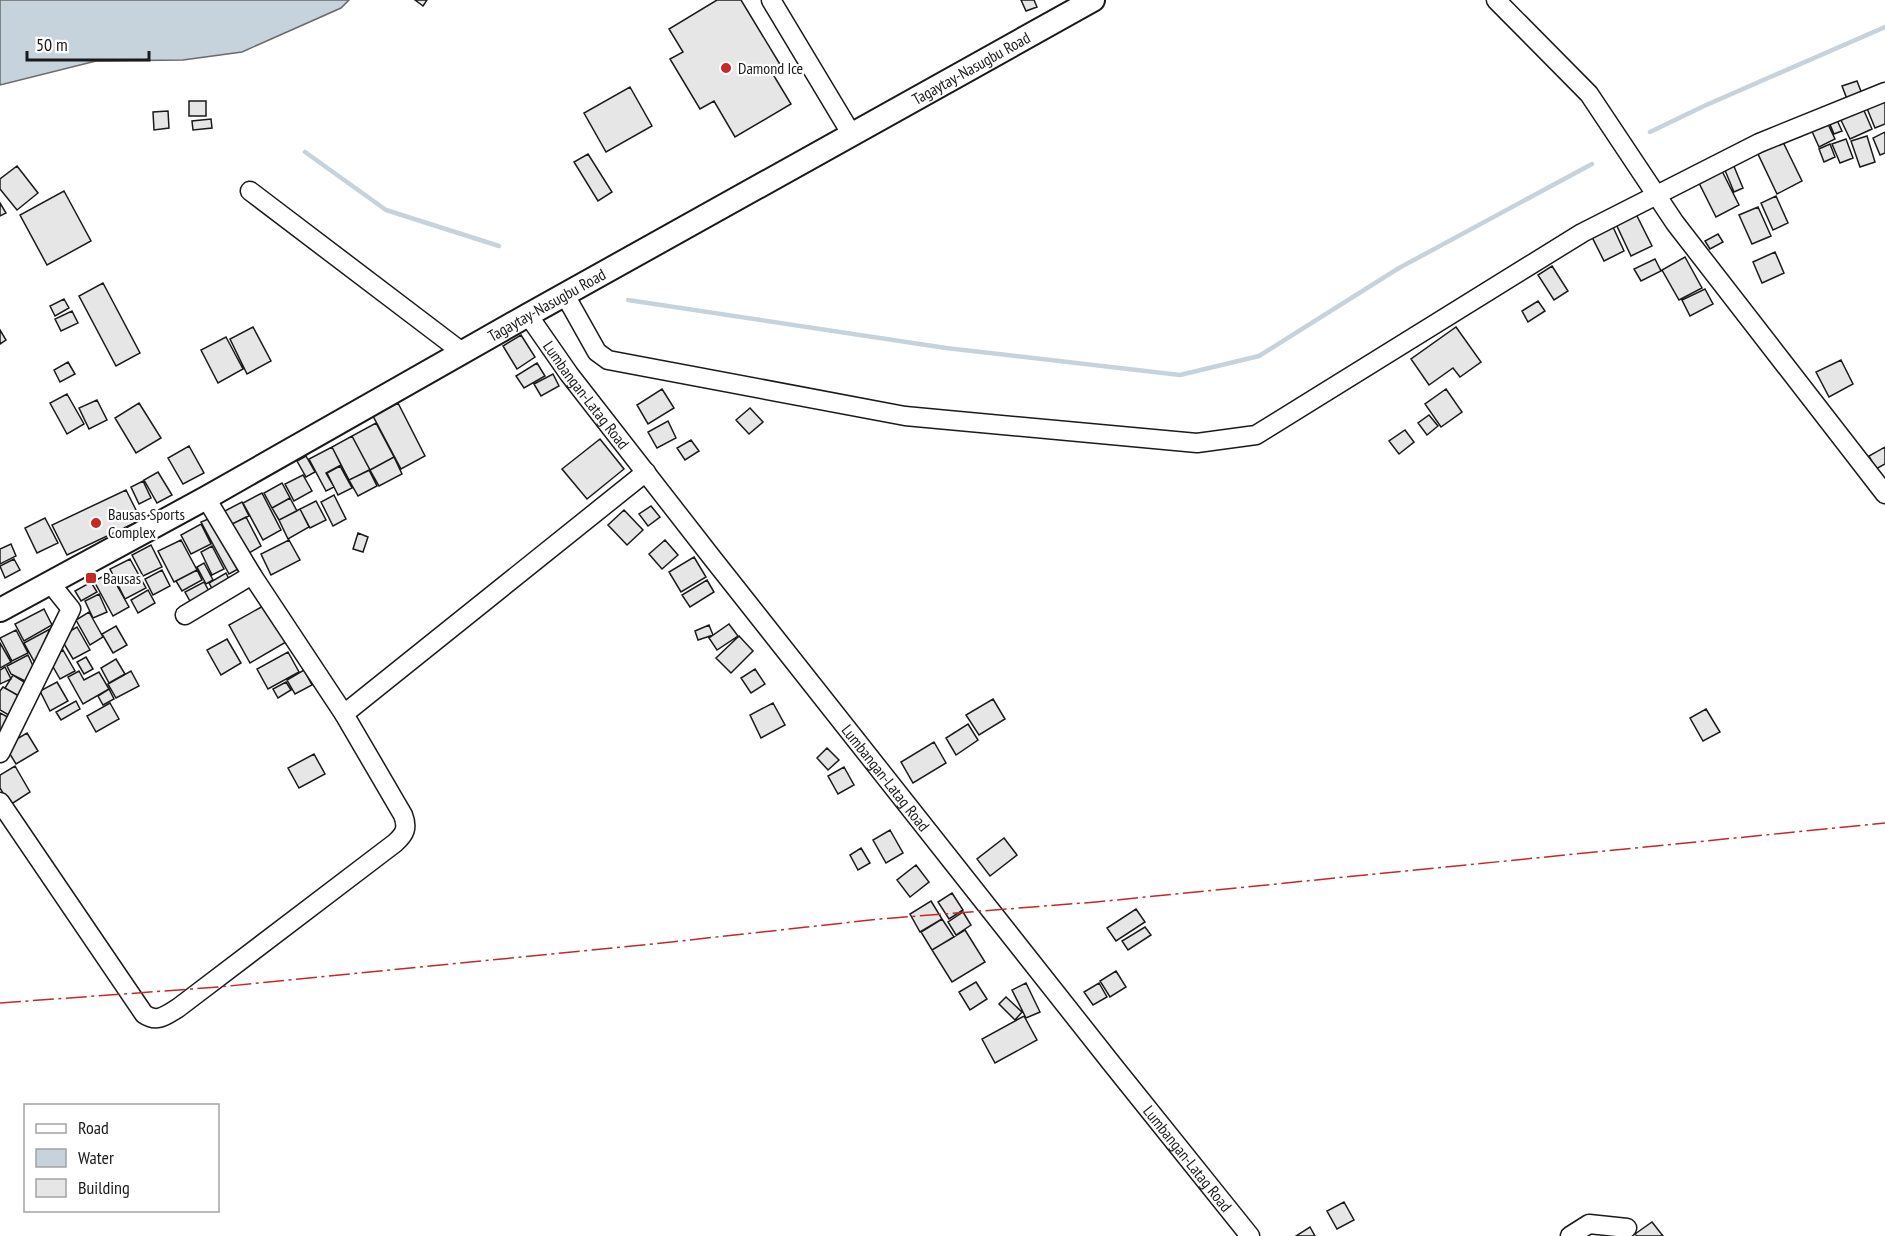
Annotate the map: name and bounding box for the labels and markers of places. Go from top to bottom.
place label: Damond Ice [738,58,803,78]
marker: Damond Ice [719,61,733,75]
place label: Bausas Sports Complex [108,504,185,542]
marker: Bausas Sports Complex [89,516,103,530]
place label: Bausas [103,568,141,588]
marker: Bausas [84,571,98,585]

